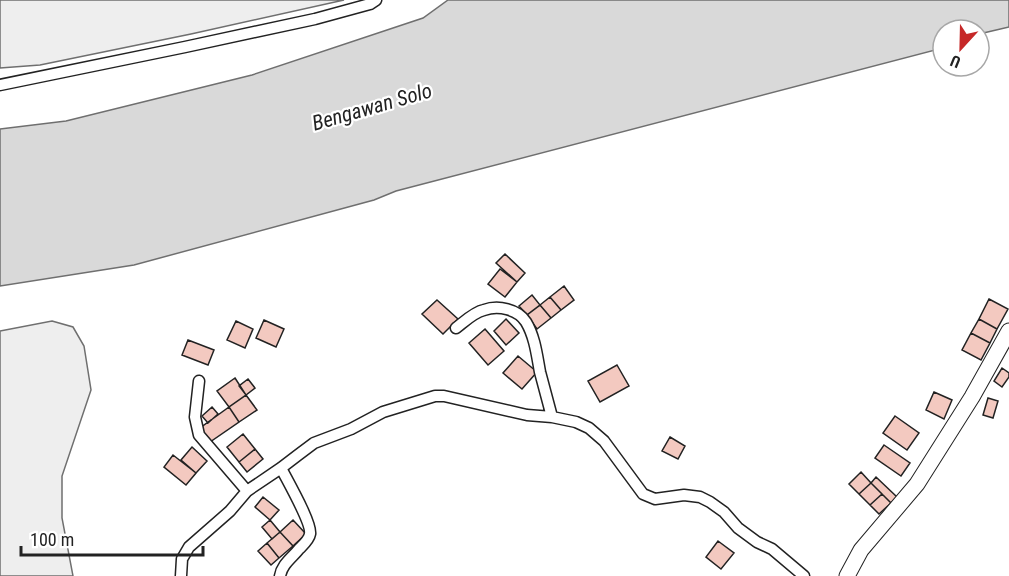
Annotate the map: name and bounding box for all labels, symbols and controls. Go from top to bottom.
north arrow [931,18,991,78]
text: U [948,51,963,72]
water label: Bengawan Solo [309,78,435,136]
scale bar [21,519,202,557]
text: 100 m [30,529,74,550]

